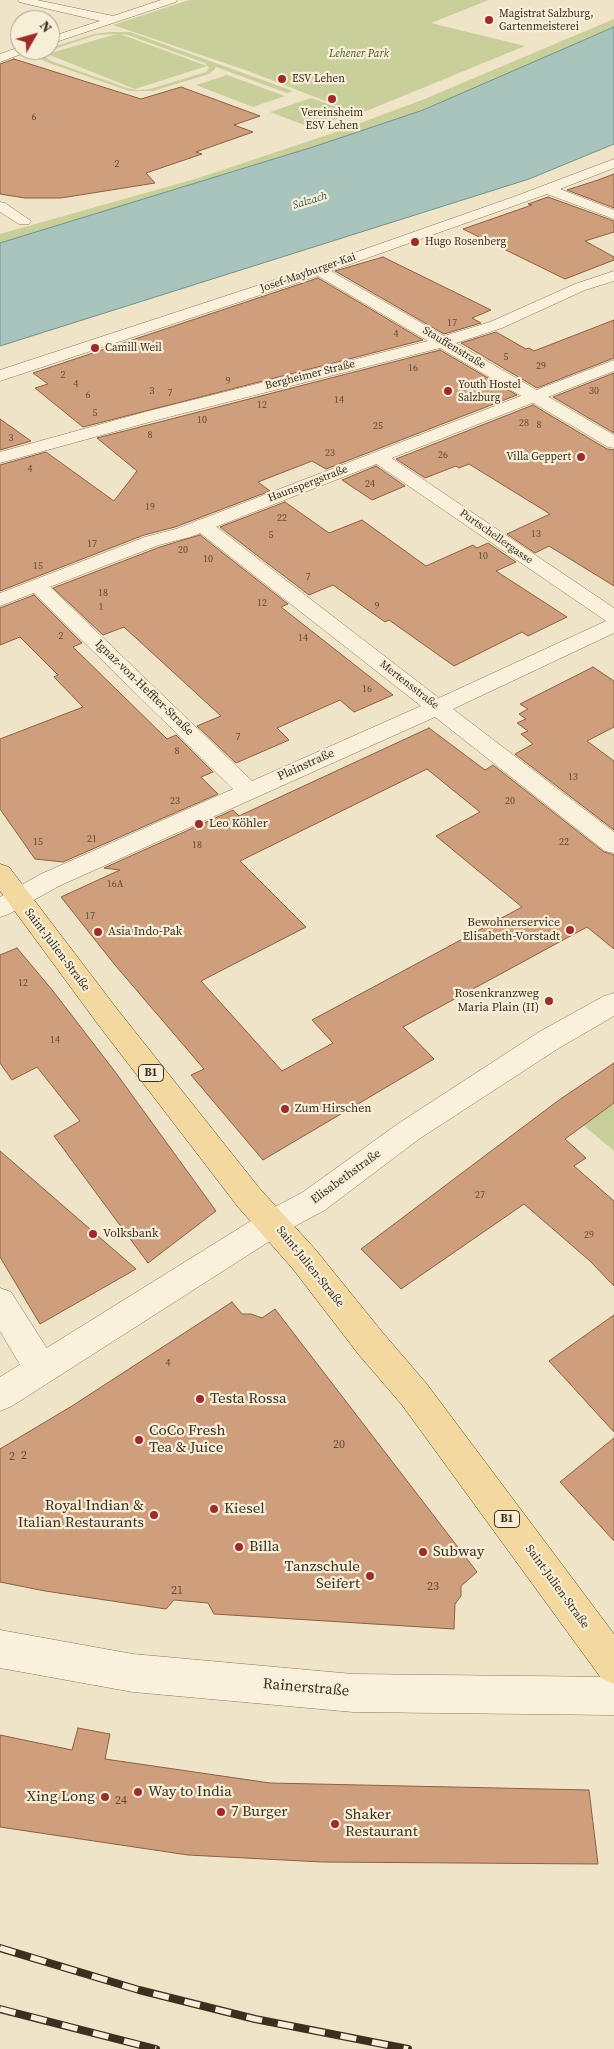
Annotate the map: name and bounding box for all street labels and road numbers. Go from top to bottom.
street label: Josef-Mayburger-Kai [258,250,358,296]
street label: Stauffenstraße [420,324,488,372]
street label: Bergheimer Straße [264,357,356,393]
street label: Haunspergstraße [266,463,350,505]
street label: Purtschellergasse [457,507,535,567]
street label: Ignaz-von-Heffter-Straße [92,637,196,739]
street label: Mertensstraße [377,658,441,712]
street label: Plainstraße [275,746,337,784]
street label: Saint-Julien-Straße [21,906,93,994]
road number: B1 [138,1064,164,1082]
street label: Elisabethstraße [308,1147,384,1207]
street label: Saint-Julien-Straße [273,1224,347,1310]
road number: B1 [494,1510,520,1528]
street label: Saint-Julien-Straße [522,1542,592,1632]
street label: Rainerstraße [262,1675,350,1701]

